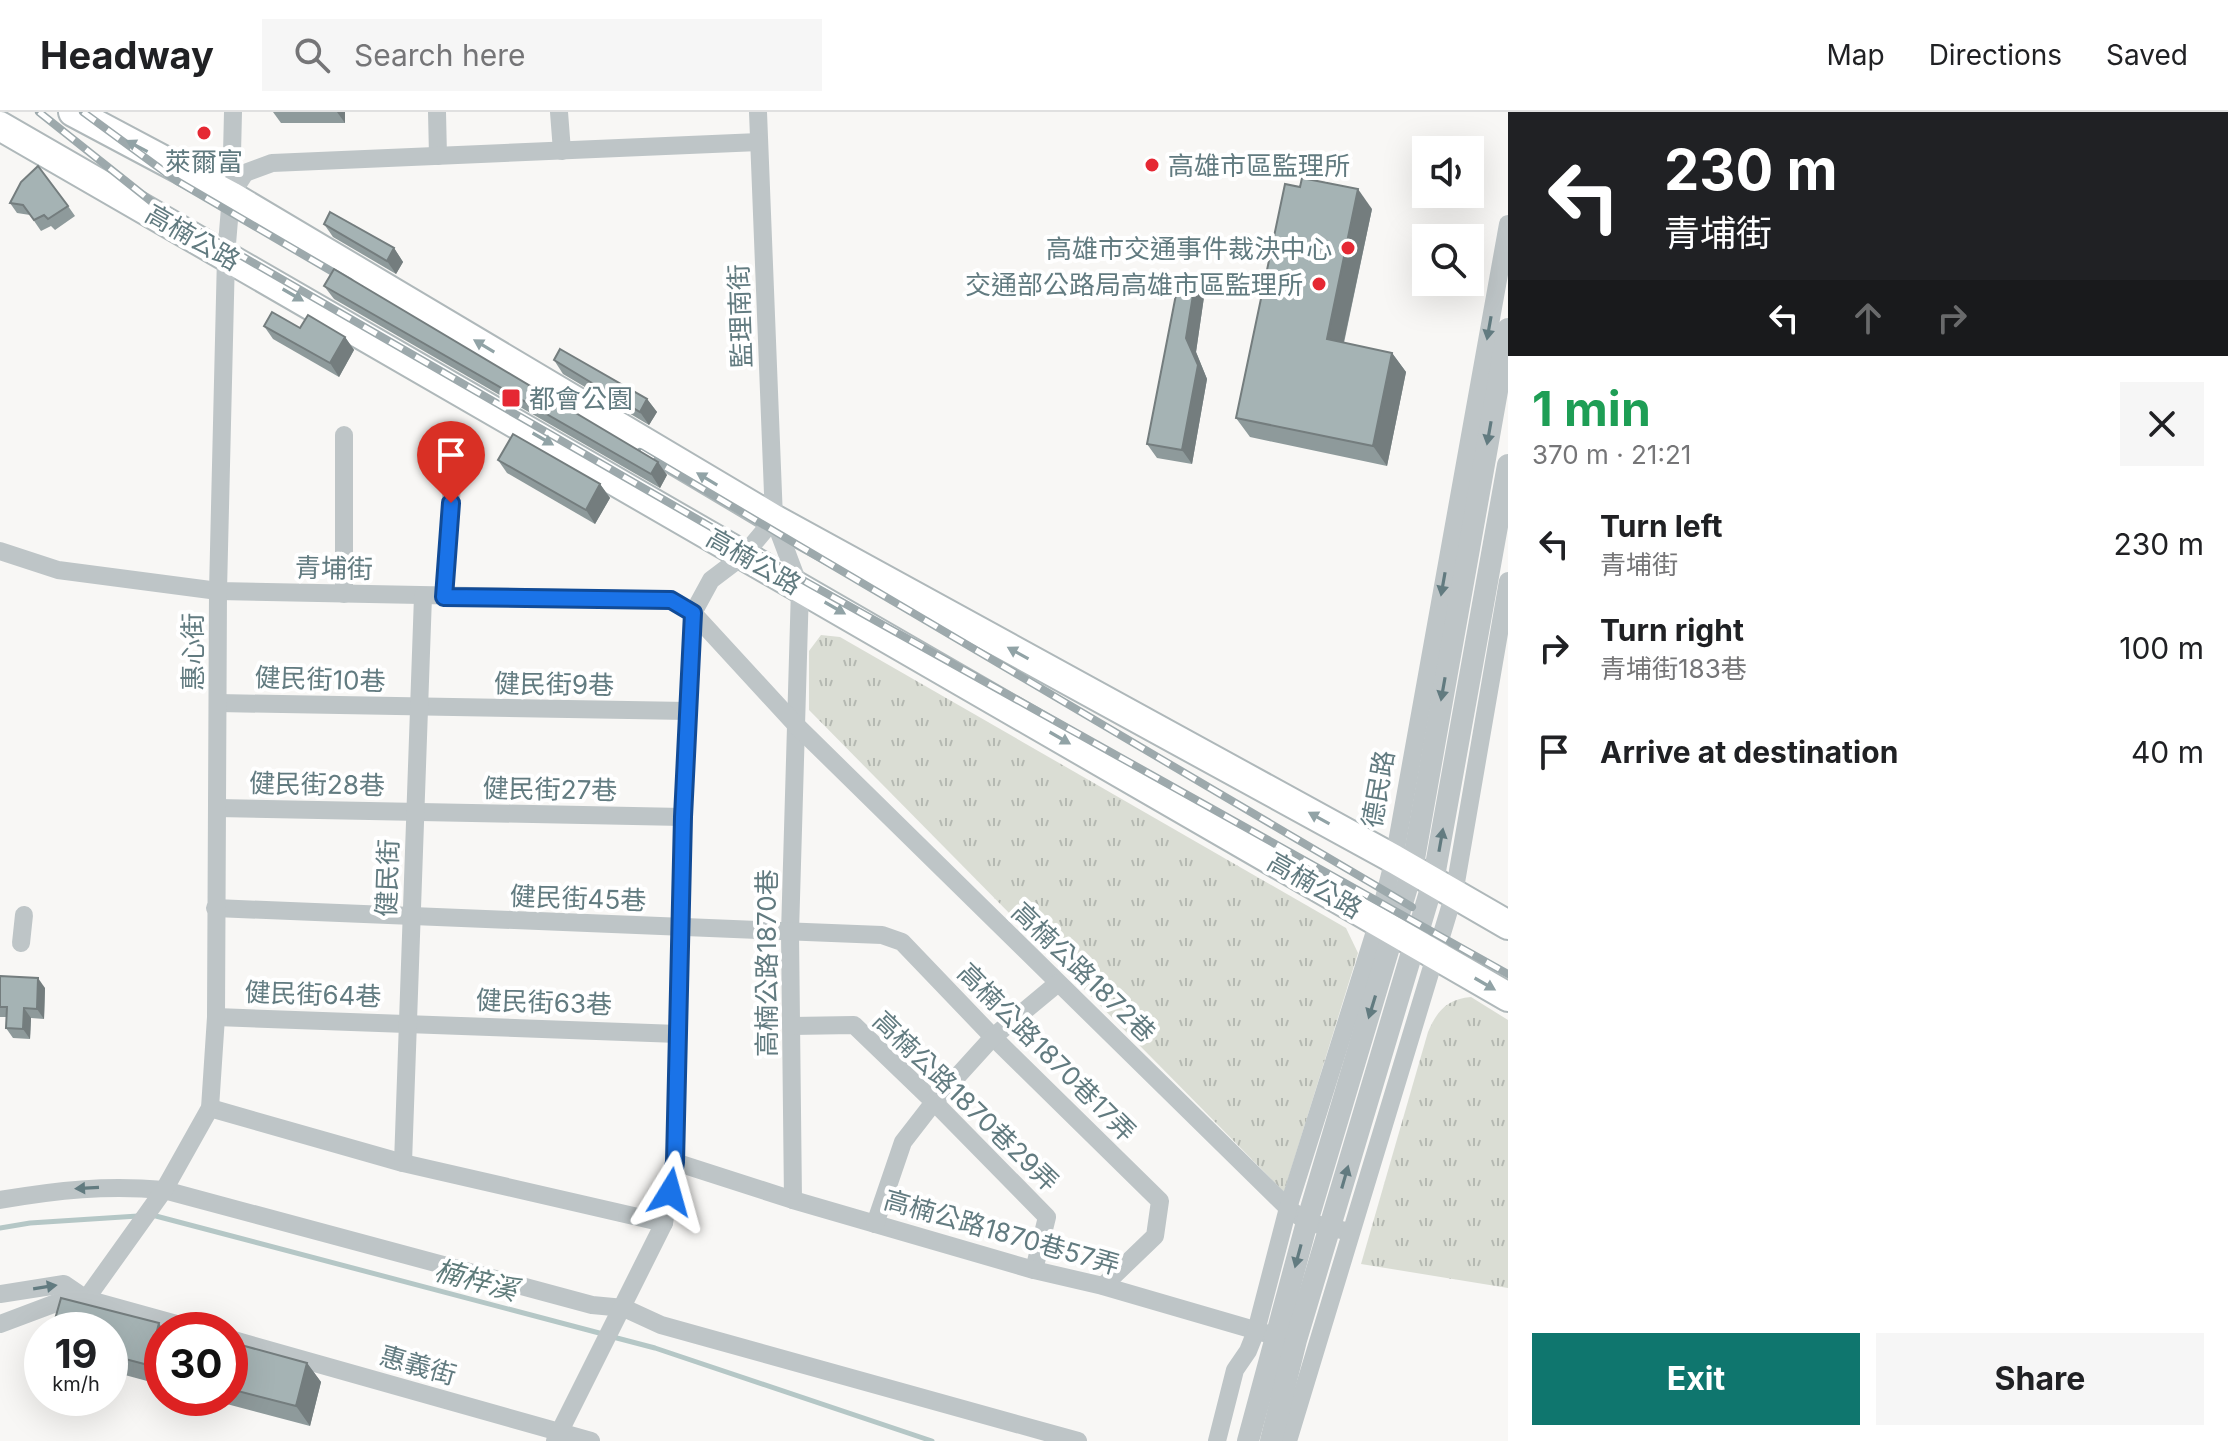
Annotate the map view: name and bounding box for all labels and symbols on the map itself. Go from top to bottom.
marker: 萊爾富 [195,124,213,142]
one-way arrow [126,140,149,153]
place label: 萊爾富 [165,146,243,177]
place label: 高雄市區監理所 [1168,150,1350,181]
marker: 高雄市區監理所 [1143,156,1161,174]
street label: 高楠公路 [140,198,246,276]
place label: 高雄市交通事件裁決中心 [1046,233,1332,264]
marker: 高雄市交通事件裁決中心 [1339,239,1357,257]
street label: 監理南街 [723,263,757,369]
place label: 交通部公路局高雄市區監理所 [965,269,1303,300]
marker: 交通部公路局高雄市區監理所 [1310,275,1328,293]
one-way arrow [282,288,305,302]
one-way arrow [1483,316,1495,341]
one-way arrow [473,339,495,353]
place label: 都會公園 [529,383,633,414]
marker: 都會公園 [500,387,522,409]
pin [417,421,485,503]
one-way arrow [1483,421,1495,446]
one-way arrow [532,432,554,446]
one-way arrow [696,472,718,486]
street label: 高楠公路 [701,522,807,600]
street label: 青埔街 [295,552,373,584]
one-way arrow [1437,572,1449,597]
one-way arrow [824,601,846,615]
street label: 惠心街 [177,613,208,691]
one-way arrow [1007,646,1029,660]
street label: 健民街10巷 [254,661,386,697]
street label: 健民街9巷 [494,667,614,701]
one-way arrow [1437,677,1449,702]
one-way arrow [1049,731,1072,745]
street label: 德民路 [1356,748,1400,830]
street label: 健民街28巷 [249,767,385,801]
street label: 健民街27巷 [482,772,618,806]
one-way arrow [1308,812,1331,825]
one-way arrow [1435,827,1447,852]
street label: 健民街 [370,838,404,918]
street label: 高楠公路 [1262,846,1368,924]
street label: 高楠公路1870巷 [751,869,782,1057]
street label: 健民街45巷 [509,880,647,916]
street label: 高楠公路1872巷 [1006,896,1162,1048]
street label: 高楠公路1870巷17弄 [952,957,1142,1147]
street label: 健民街64巷 [244,976,382,1012]
one-way arrow [1474,977,1496,991]
street label: 健民街63巷 [475,984,613,1020]
one-way arrow [1365,995,1378,1019]
street label: 高楠公路1870巷29弄 [867,1005,1065,1197]
position arrow [628,1150,712,1234]
one-way arrow [1339,1165,1352,1189]
one-way arrow [74,1181,99,1194]
street label: 高楠公路1870巷57弄 [881,1183,1123,1281]
one-way arrow [1291,1243,1303,1268]
water label: 楠梓溪 [431,1253,525,1308]
one-way arrow [33,1280,58,1293]
speed limit sign: 30 [144,1312,248,1416]
street label: 惠義街 [376,1339,460,1391]

